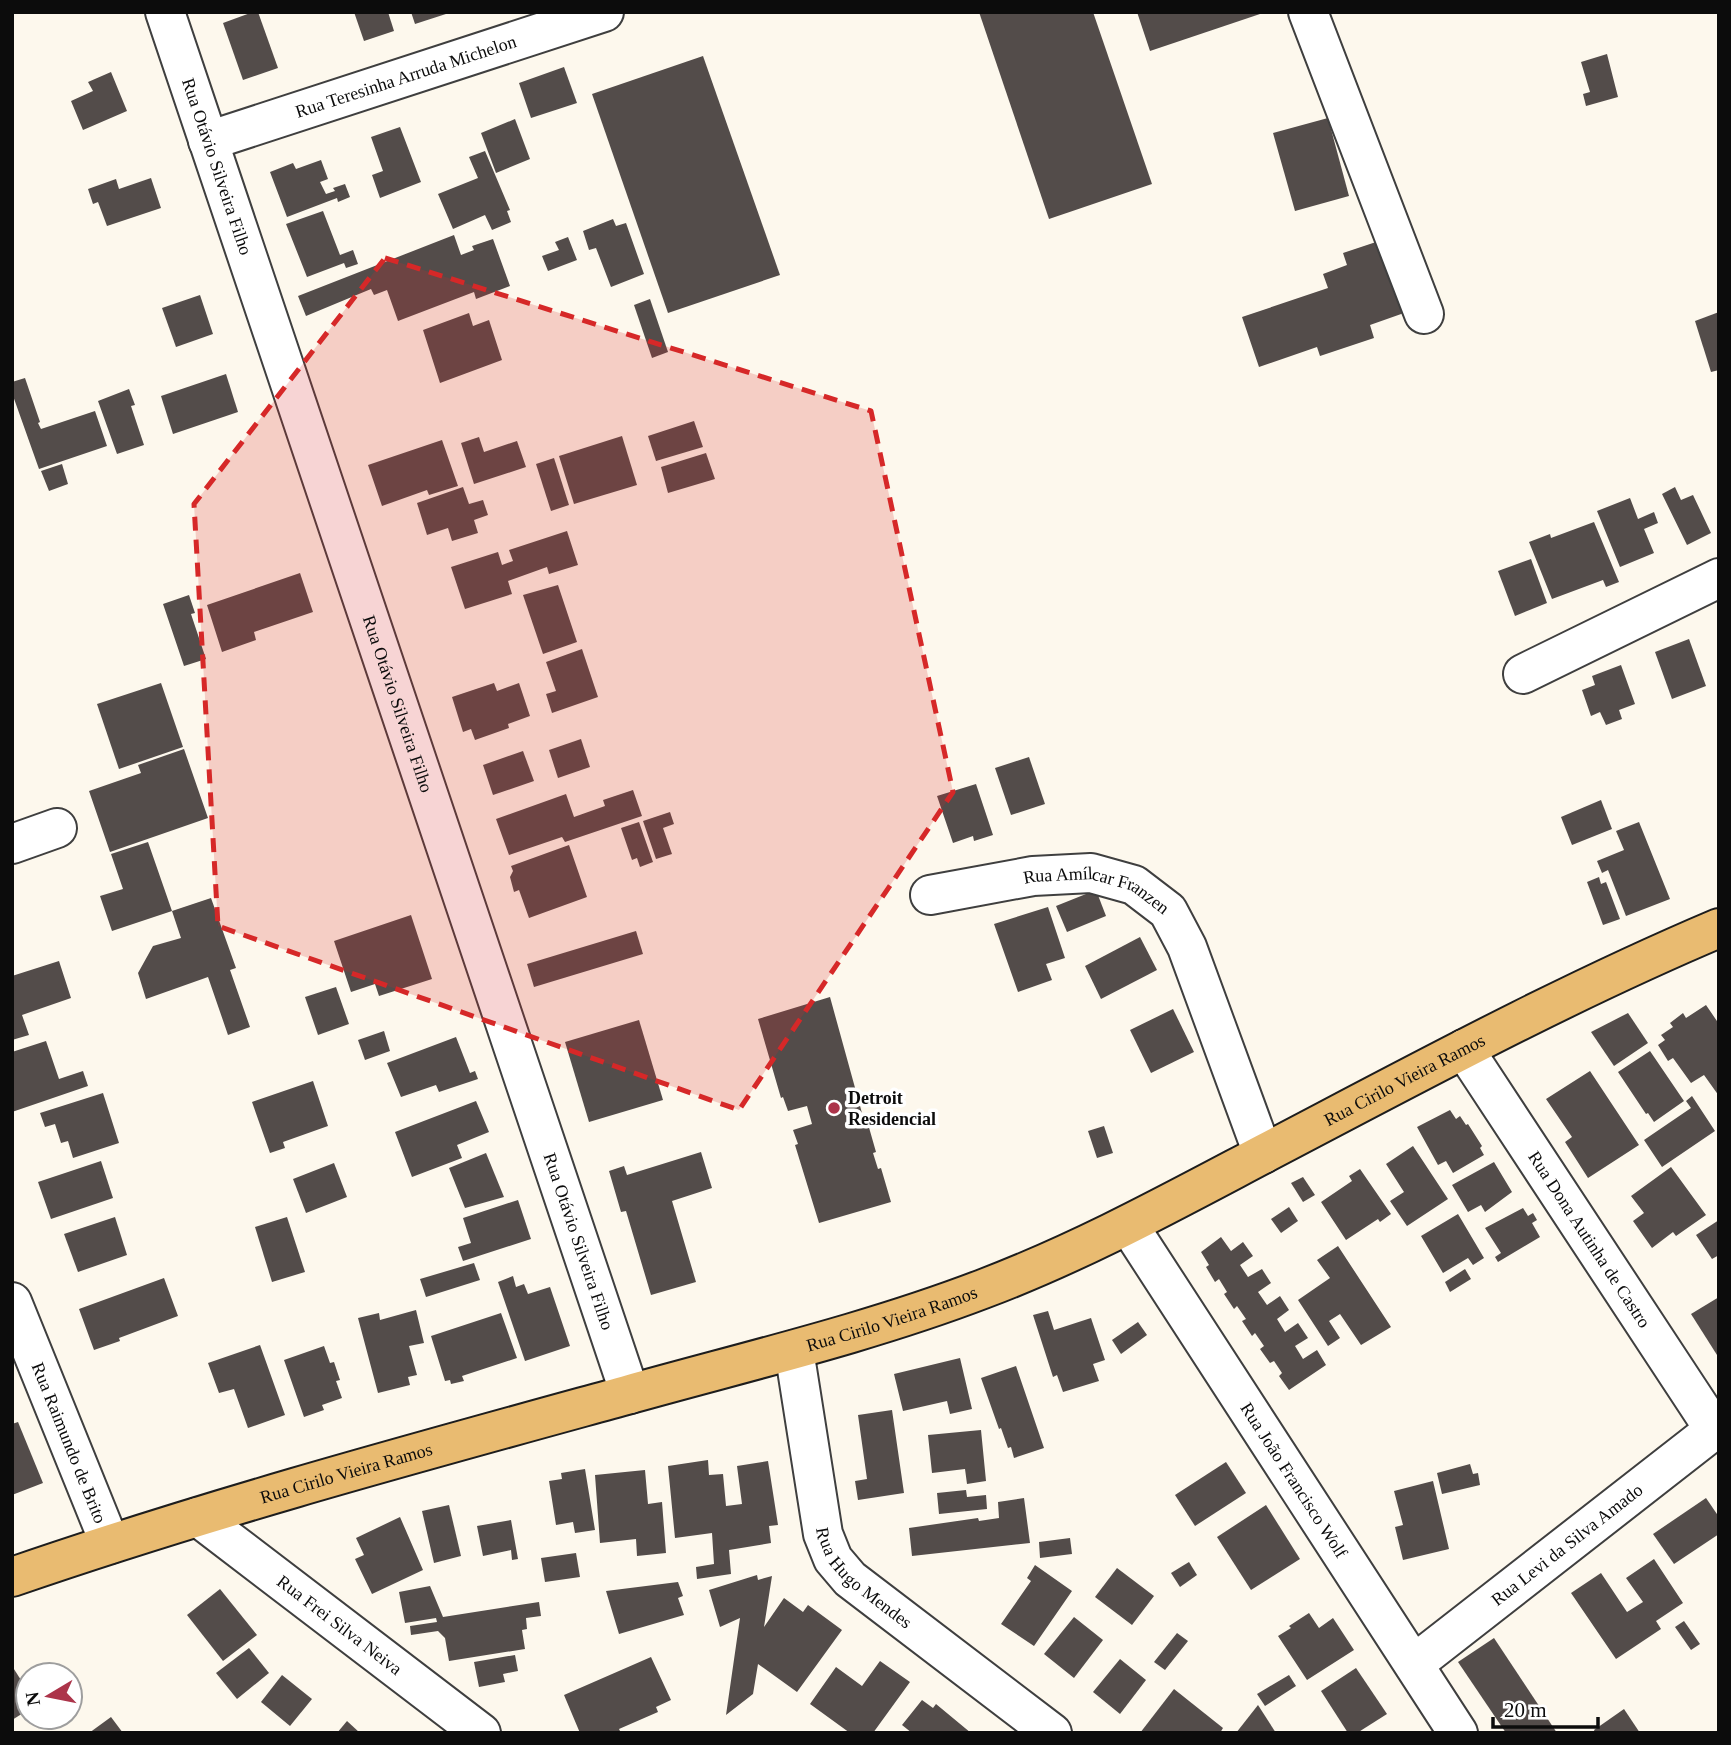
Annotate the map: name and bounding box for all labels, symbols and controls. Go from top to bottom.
street label: Rua Teresinha Arruda Michelon [293,31,519,122]
street label: Rua Otávio Silveira Filho [178,75,256,258]
street label: Rua Otávio Silveira Filho [359,613,437,795]
street label: Rua Amílcar Franzen [1022,863,1173,918]
street label: Rua Cirilo Vieira Ramos [1321,1030,1488,1130]
place label: Detroit Residencial [848,1088,936,1129]
marker: Detroit Residencial [826,1100,842,1116]
street label: Rua Dona Autinha de Castro [1524,1147,1655,1331]
street label: Rua Otávio Silveira Filho [540,1150,618,1332]
street label: Rua Cirilo Vieira Ramos [804,1282,980,1355]
street label: Rua Raimundo de Brito [28,1360,111,1526]
street label: Rua João Francisco Wolf [1236,1399,1352,1561]
street label: Rua Cirilo Vieira Ramos [258,1439,435,1507]
street label: Rua Levi da Silva Amado [1487,1480,1646,1610]
street label: Rua Hugo Mendes [812,1526,916,1632]
street label: Rua Frei Silva Neiva [273,1571,406,1679]
north arrow [14,1661,84,1731]
scale bar [1493,1686,1598,1730]
text: N [21,1690,44,1707]
text: 20 m [1504,1698,1547,1722]

